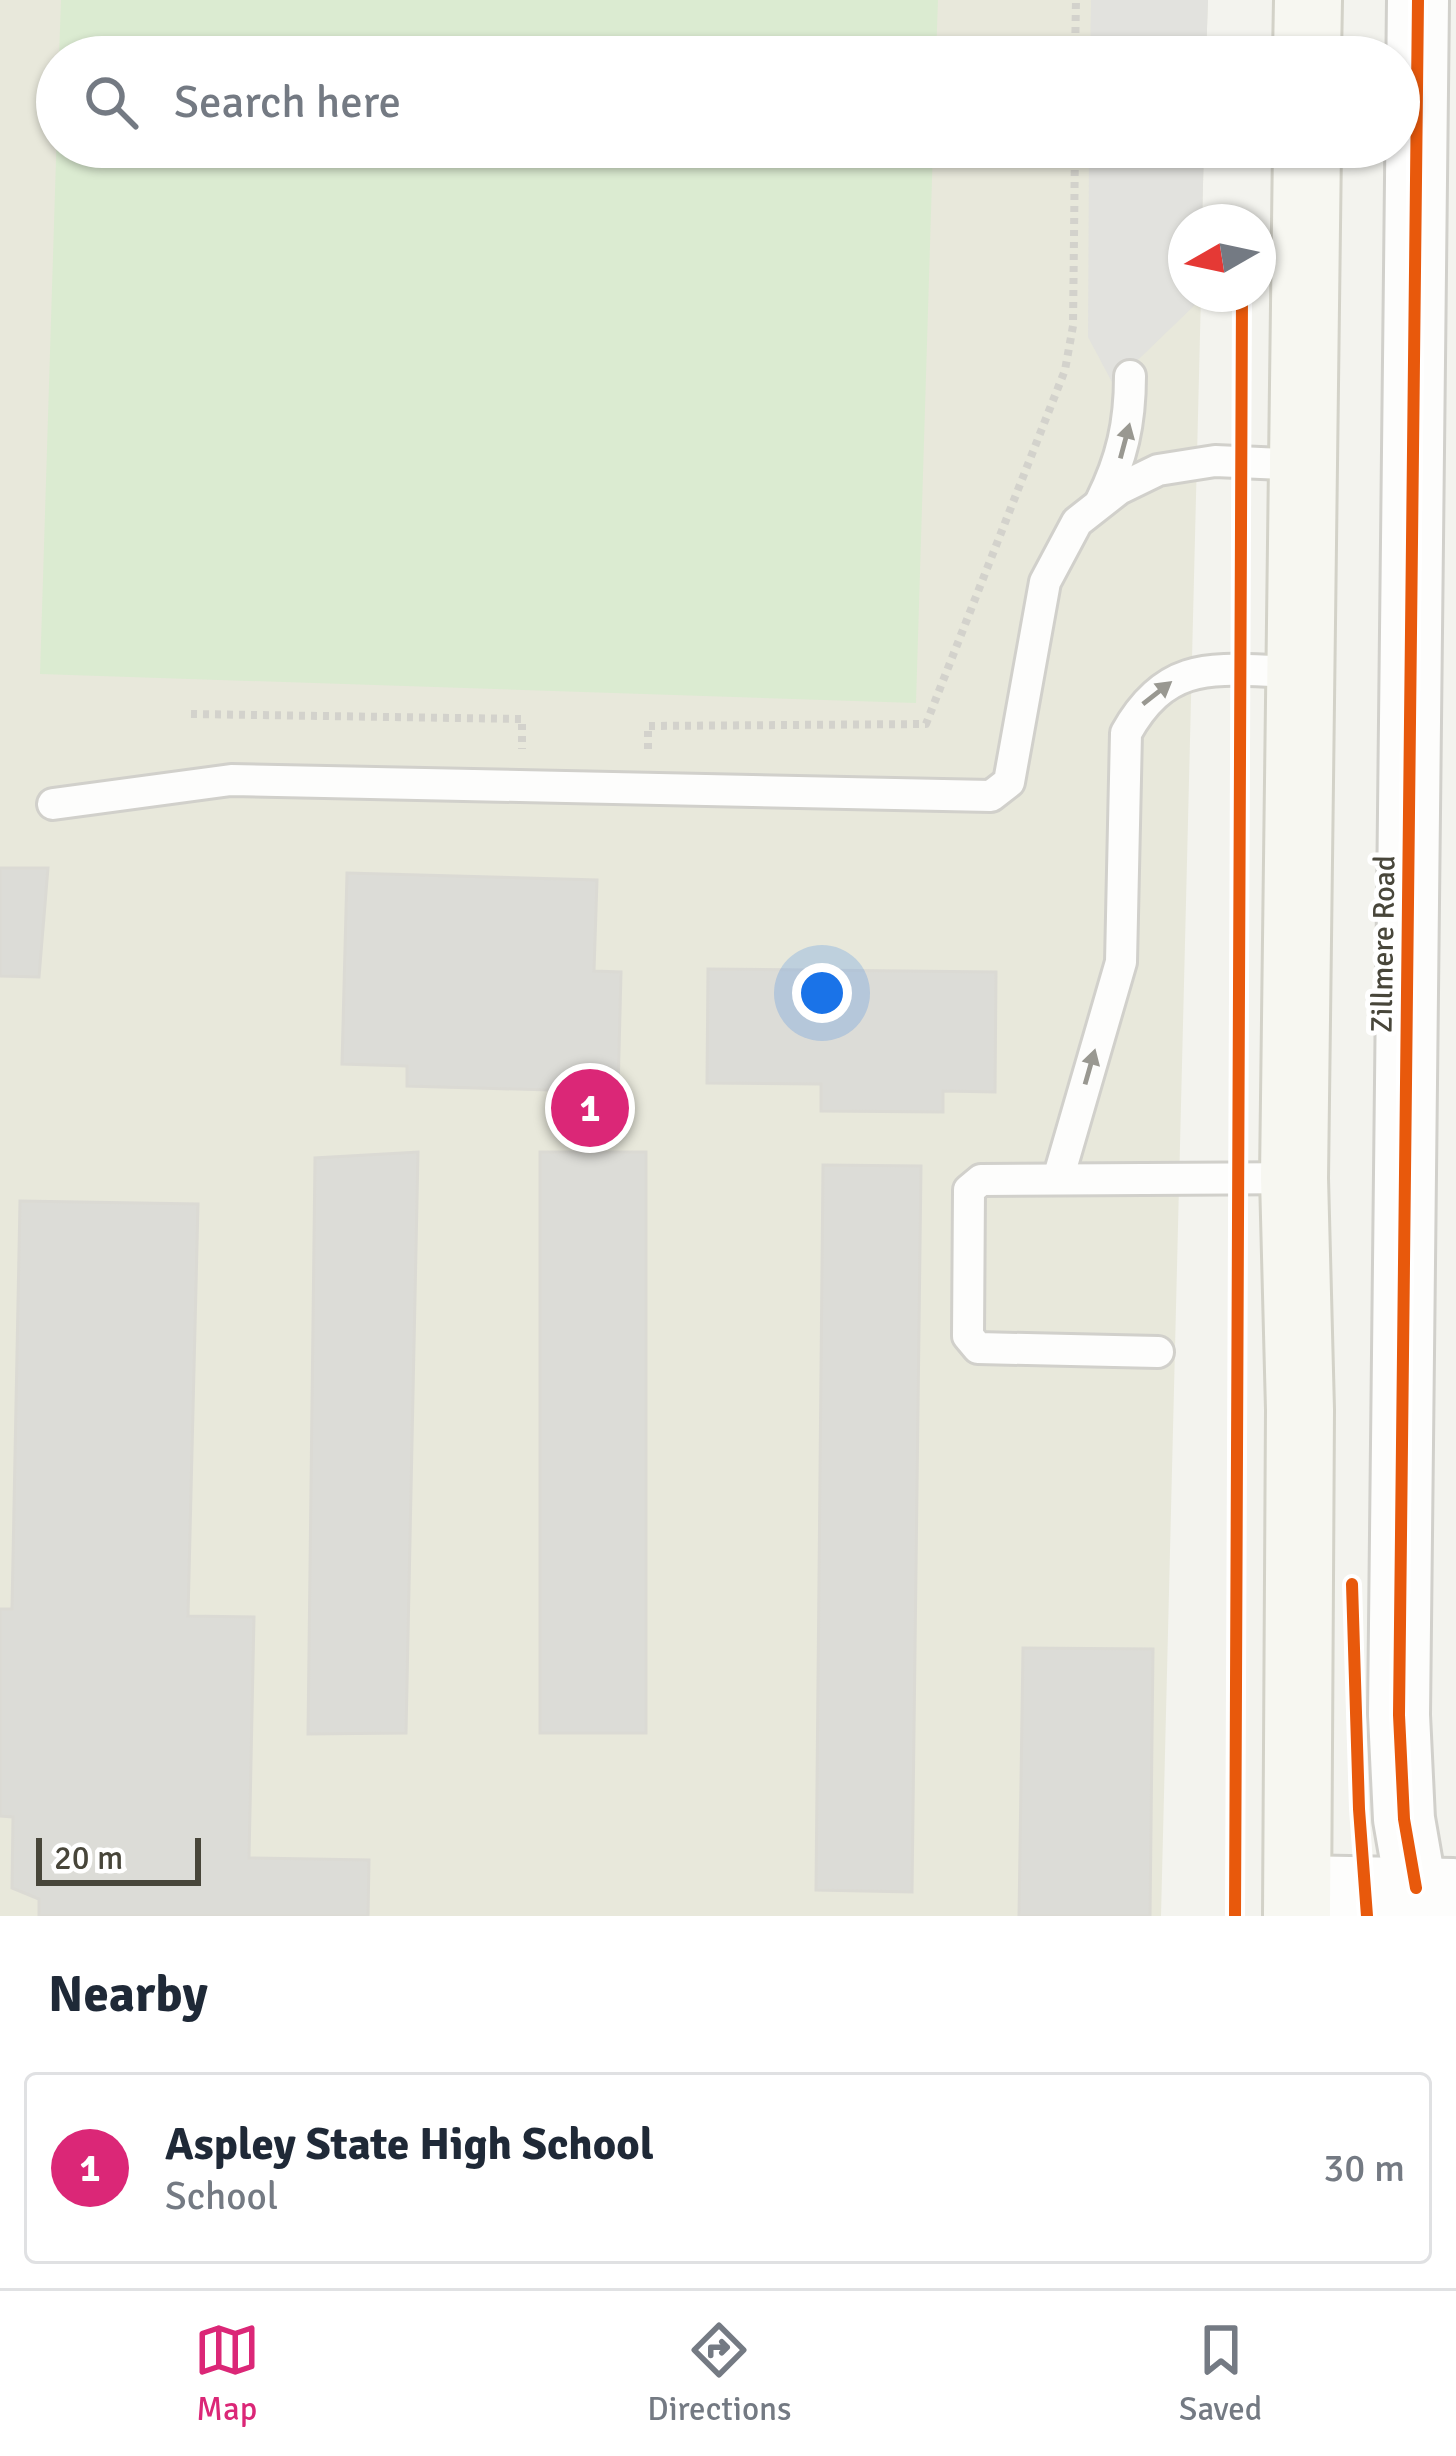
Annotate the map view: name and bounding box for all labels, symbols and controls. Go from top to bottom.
search box [36,36,1420,168]
icon: search [78,69,144,135]
text: Search here [174,75,401,130]
north arrow [1168,204,1276,312]
one-way arrow [1116,422,1135,459]
one-way arrow [1141,681,1172,706]
street label: Zillmere Road [1363,855,1404,1033]
your location [792,963,852,1023]
one-way arrow [1082,1048,1100,1084]
pin: 1 [551,1063,629,1153]
scale bar [36,1832,201,1885]
text: 20 m [54,1838,123,1879]
text: Nearby [48,1963,208,2026]
text: Aspley State High School [165,2117,654,2172]
text: 1 [79,2144,101,2192]
text: 30 m [1323,2144,1405,2192]
text: School [165,2172,278,2220]
tab: Map [194,2317,260,2430]
tab: Directions [647,2317,792,2430]
tab: Saved [1179,2317,1262,2430]

